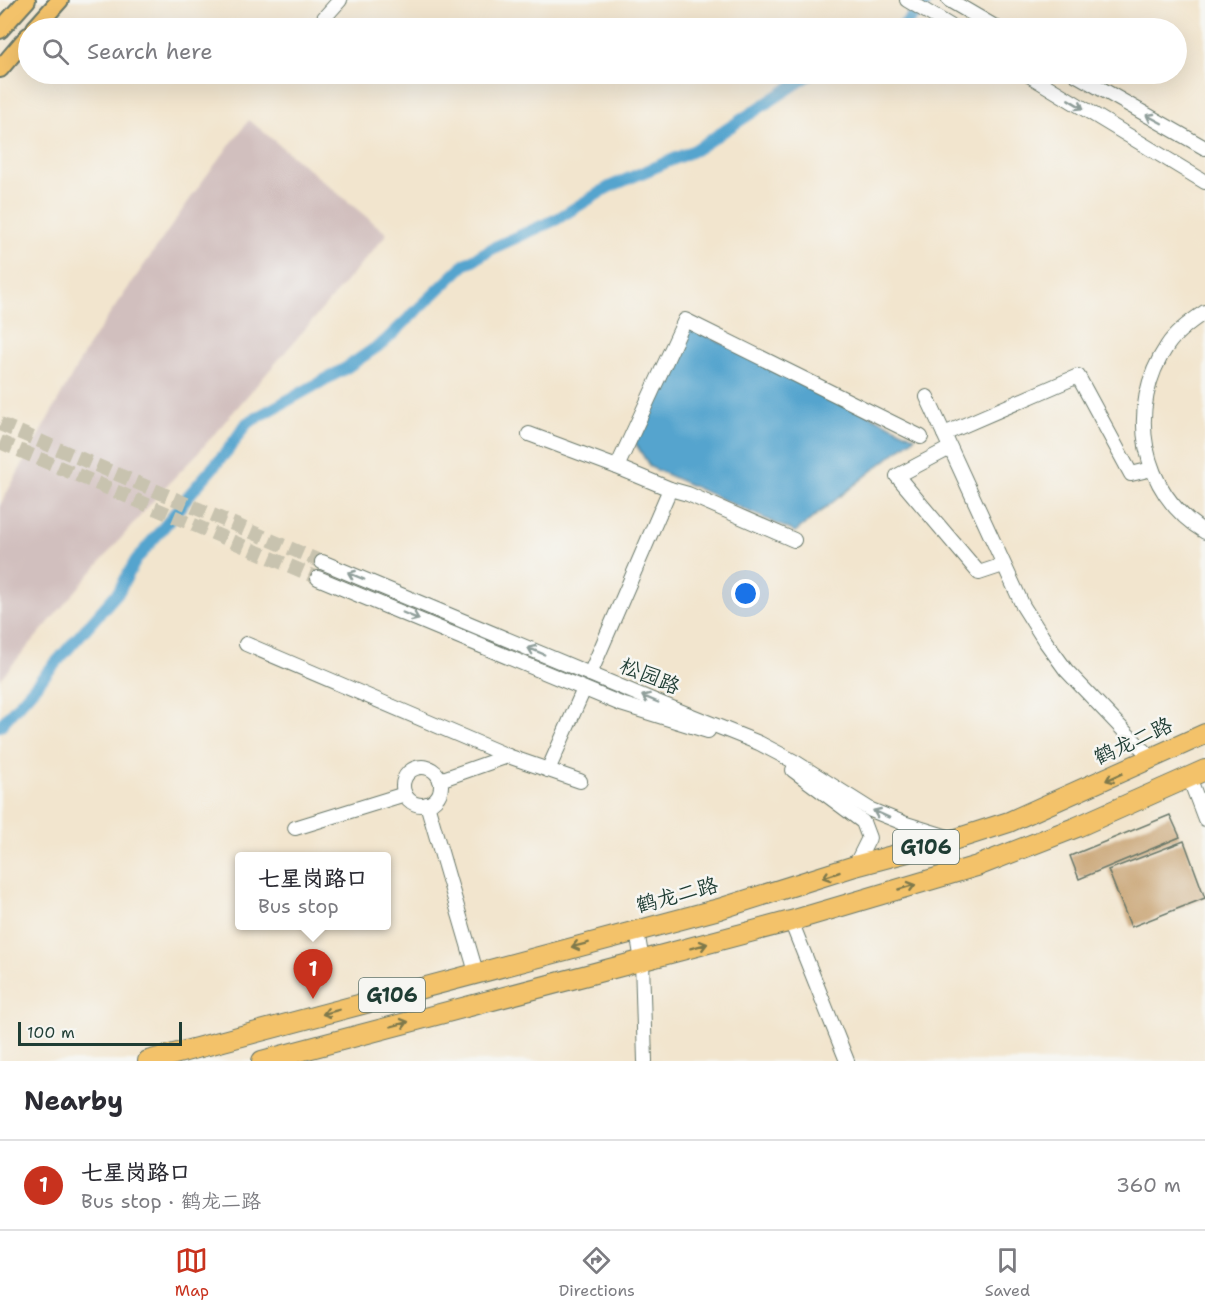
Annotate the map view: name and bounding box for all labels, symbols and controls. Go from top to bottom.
search box [18,18,1187,84]
icon: search [39,35,72,68]
text: Search here [87,37,213,66]
one-way arrow [1067,99,1084,111]
one-way arrow [1146,113,1163,125]
one-way arrow [348,570,366,581]
your location [731,579,760,608]
one-way arrow [401,611,419,622]
one-way arrow [528,645,546,656]
street label: 松园路 [616,651,684,701]
one-way arrow [642,693,660,704]
street label: 鹤龙二路 [1089,711,1177,771]
one-way arrow [1105,771,1123,783]
one-way arrow [872,808,890,819]
road number: G106 [893,830,959,864]
popup [235,852,391,930]
text: 七星岗路口 [258,864,368,893]
one-way arrow [822,870,841,881]
street label: 鹤龙二路 [633,871,721,919]
one-way arrow [897,881,916,892]
text: Bus stop [258,893,339,919]
one-way arrow [689,939,708,951]
one-way arrow [571,940,590,951]
pin: 1 [294,950,332,999]
road number: G106 [359,978,425,1012]
one-way arrow [322,1007,341,1018]
one-way arrow [390,1018,409,1030]
scale bar [18,1019,182,1046]
text: 100 m [27,1022,75,1043]
text: Nearby [24,1083,123,1118]
text: 七星岗路口 [81,1158,191,1187]
text: 1 [39,1172,48,1198]
text: 360 m [1116,1172,1181,1198]
text: Bus stop · 鹤龙二路 [81,1188,261,1214]
tab: Map [175,1244,209,1301]
tab: Directions [559,1244,635,1301]
tab: Saved [985,1244,1030,1301]

